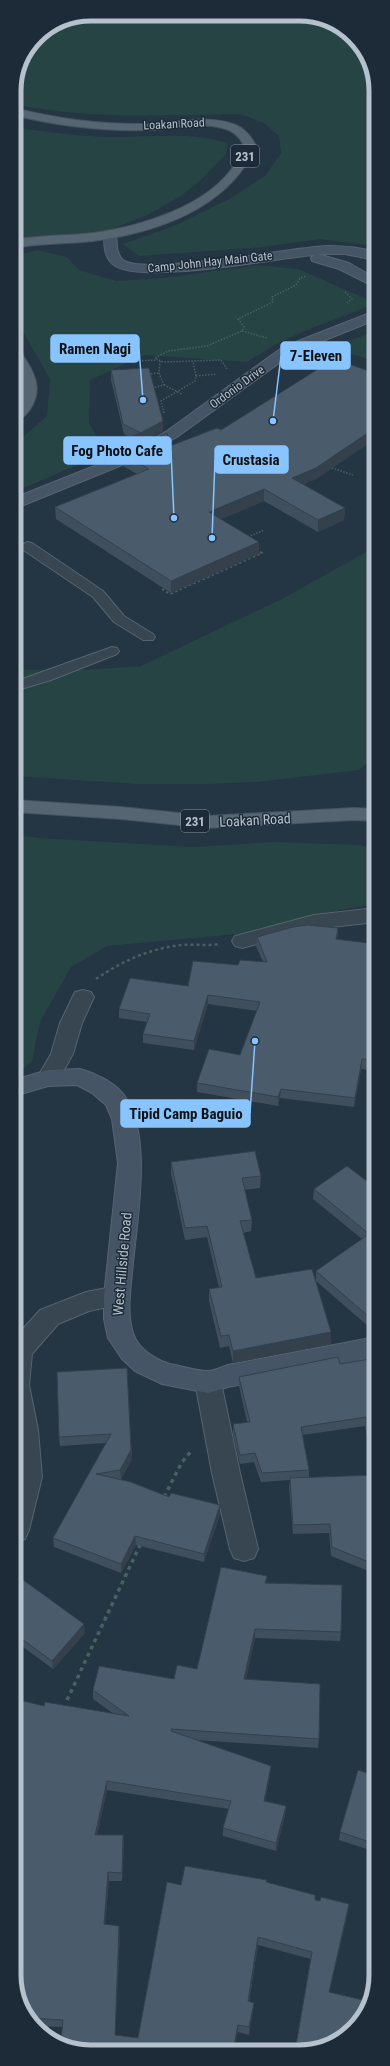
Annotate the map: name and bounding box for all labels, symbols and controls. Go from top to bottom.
street label: Loakan Road [143,115,205,133]
road number: 231 [231,145,259,167]
street label: Camp John Hay Main Gate [147,248,273,276]
callout: Ramen Nagi [51,335,139,362]
text: Ramen Nagi [59,340,131,358]
callout: 7-Eleven [281,342,350,369]
text: 7-Eleven [290,347,342,365]
street label: Ordonio Drive [207,362,267,411]
callout: Fog Photo Cafe [64,437,171,464]
text: Fog Photo Cafe [71,442,163,460]
callout: Crustasia [215,446,288,473]
text: Crustasia [222,451,280,469]
road number: 231 [181,810,209,832]
street label: Loakan Road [219,810,291,830]
callout: Tipid Camp Baguio [121,1100,250,1127]
text: Tipid Camp Baguio [129,1105,243,1123]
street label: West Hillside Road [110,1212,134,1316]

